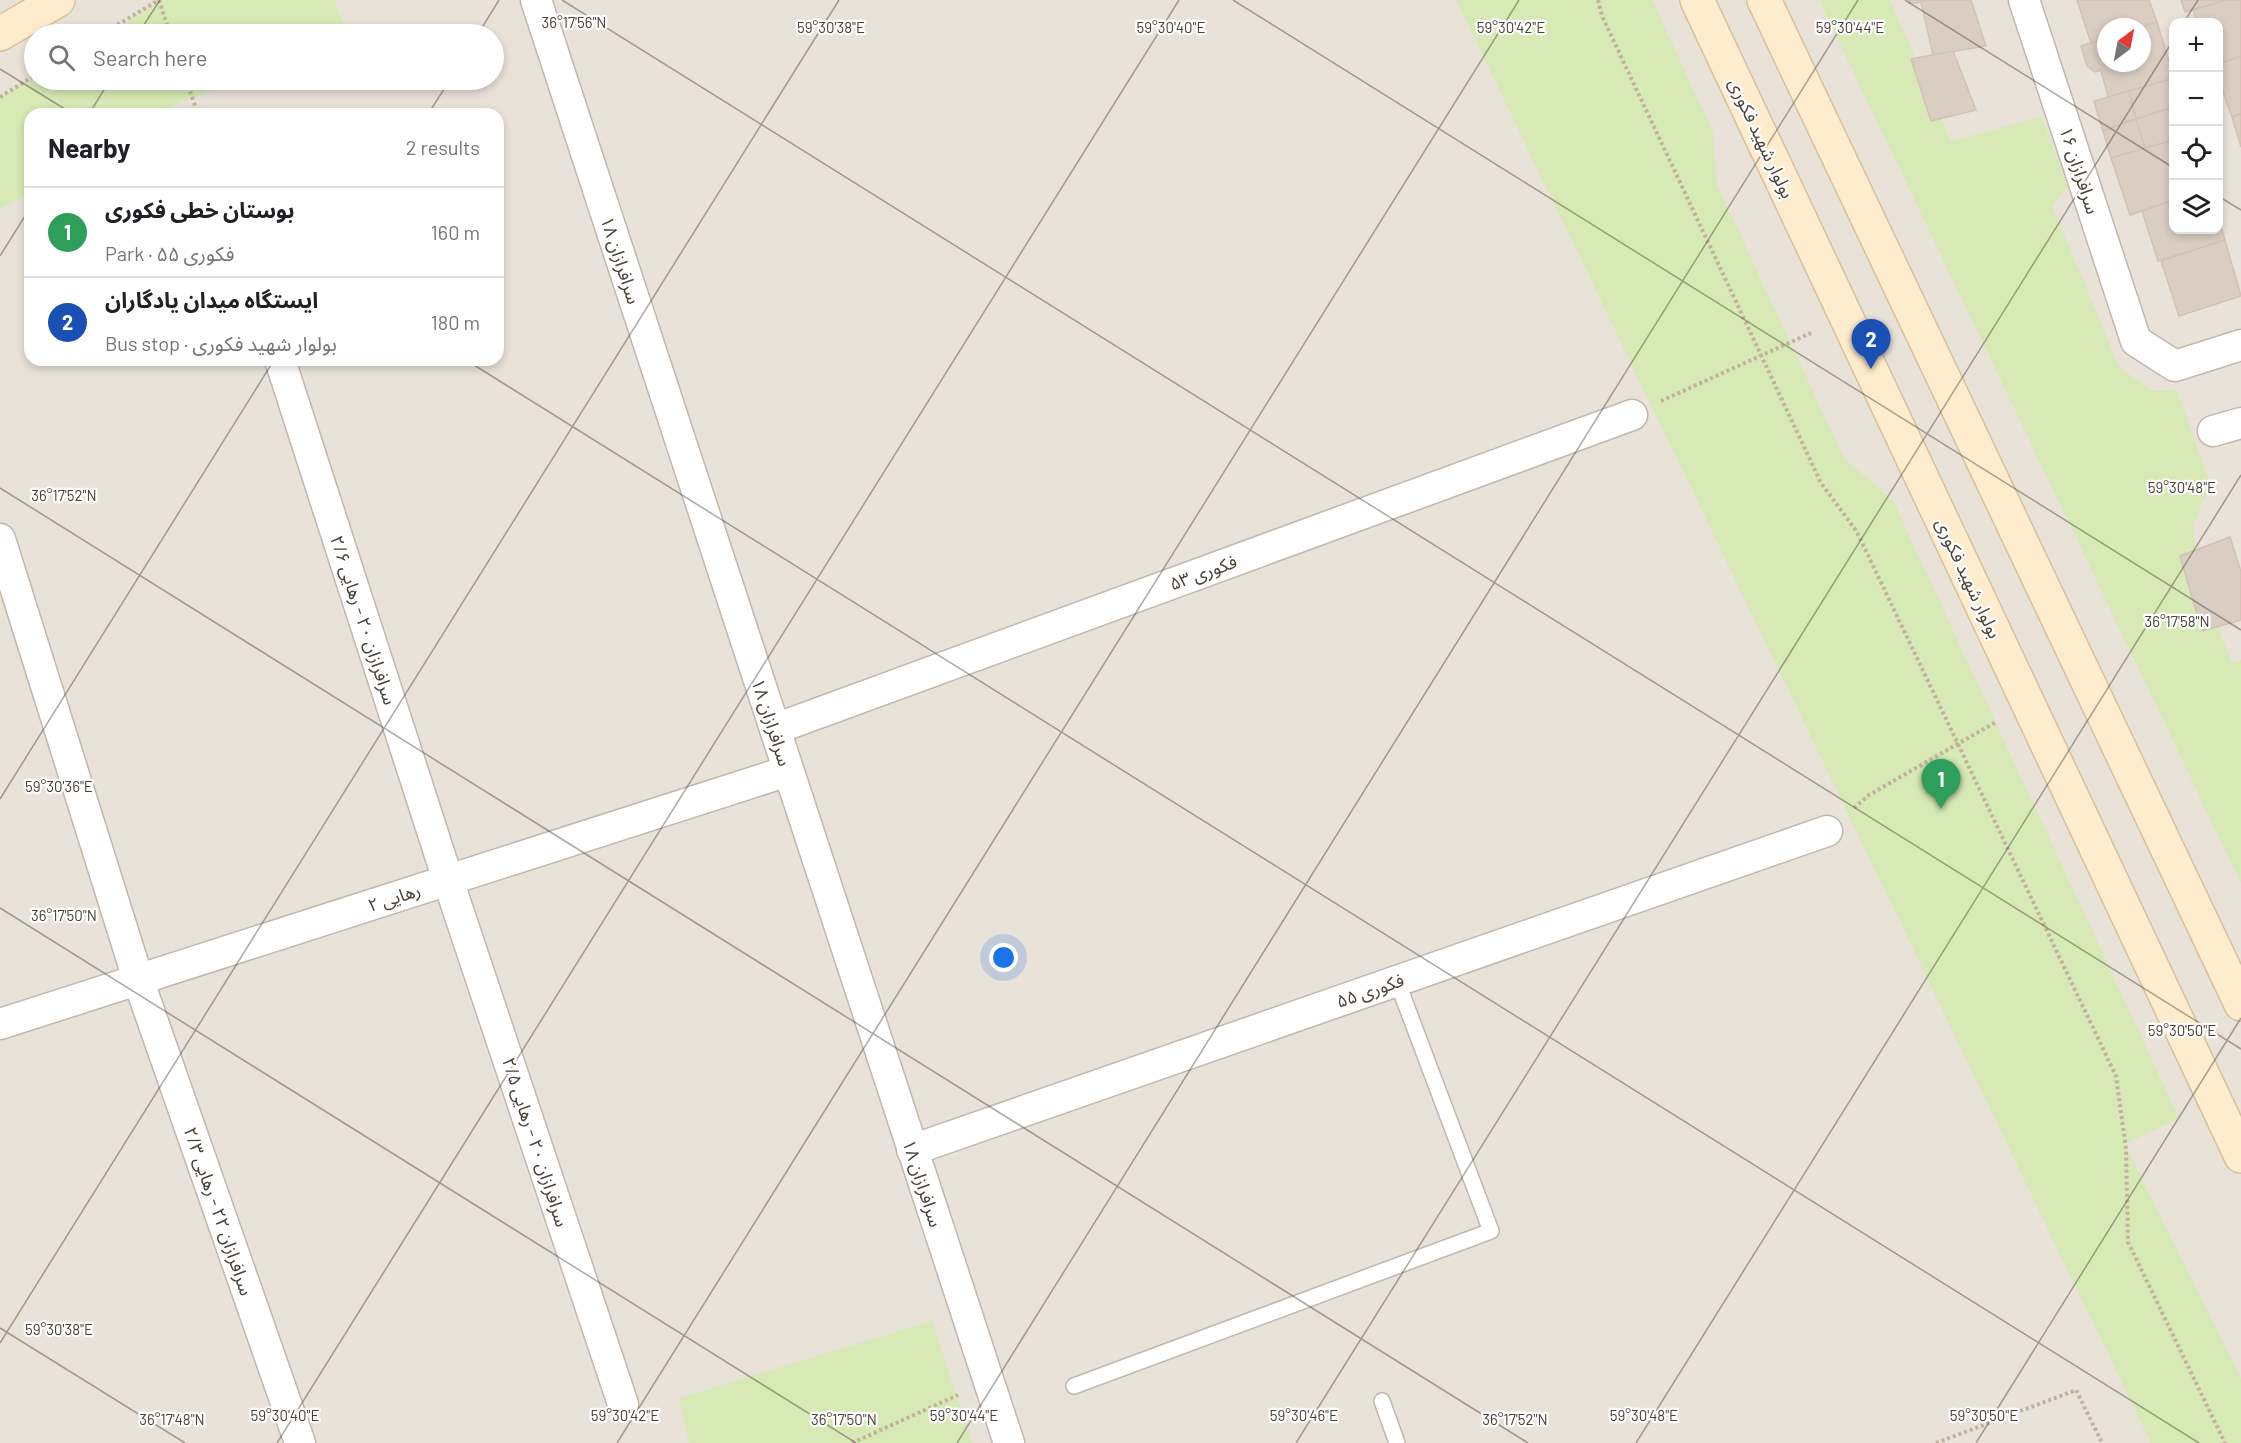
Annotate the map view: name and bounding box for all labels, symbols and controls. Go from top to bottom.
text: 36°17'56"N [541,13,607,31]
text: 59°30'38"E [797,18,865,36]
text: 59°30'40"E [1136,18,1206,36]
text: 59°30'42"E [1477,18,1545,36]
text: 59°30'44"E [1816,18,1884,36]
north arrow [2097,18,2151,72]
map controls [2169,18,2223,234]
button: + [2169,18,2223,72]
search box [24,24,504,90]
icon: search [45,41,78,74]
text: Search here [93,44,207,70]
button: − [2169,72,2223,126]
street label: بولوار شهید فکوری [1724,74,1799,202]
street label: سرافرازان ۱۶ [2055,123,2105,217]
button: locate [2169,126,2223,180]
text: Nearby [48,132,130,163]
text: 2 results [406,135,480,159]
button: layers [2169,180,2223,234]
text: بوستان خطی فکوری [105,196,295,222]
street label: سرافرازان ۱۸ [596,213,646,307]
text: 1 [64,220,71,244]
text: 160 m [431,220,480,244]
text: Park · فکوری ۵۵ [105,241,234,265]
text: ایستگاه میدان یادگاران [105,286,318,312]
text: 2 [62,310,73,334]
text: 180 m [431,310,480,334]
pin: 2 [1852,320,1890,369]
text: Bus stop · بولوار شهید فکوری [105,331,337,355]
text: 59°30'48"E [2148,478,2216,496]
text: 36°17'52"N [31,486,97,504]
street label: بولوار شهید فکوری [1931,514,2006,642]
street label: سرافرازان ۲۰ - رهایی ۲/۶ [325,533,402,708]
street label: فکوری ۵۳ [1166,550,1240,595]
text: 36°17'58"N [2144,612,2210,630]
street label: سرافرازان ۱۸ [747,675,797,769]
pin: 1 [1922,760,1960,809]
text: 59°30'36"E [25,777,93,795]
street label: رهایی ۲ [365,878,423,917]
text: 36°17'50"N [31,906,97,924]
your location [989,943,1018,972]
street label: فکوری ۵۵ [1333,968,1407,1013]
text: 59°30'50"E [2148,1021,2216,1039]
street label: سرافرازان ۲۰ - رهایی ۲/۵ [497,1055,574,1230]
street label: سرافرازان ۲۲ - رهایی ۲/۳ [179,1124,258,1299]
street label: سرافرازان ۱۸ [898,1136,948,1230]
text: 59°30'38"E [25,1320,93,1338]
text: 59°30'40"E [250,1406,320,1424]
text: 59°30'42"E [591,1406,659,1424]
text: 59°30'44"E [930,1406,998,1424]
text: 59°30'46"E [1270,1406,1338,1424]
text: 59°30'48"E [1610,1406,1678,1424]
text: 59°30'50"E [1950,1406,2018,1424]
text: 36°17'48"N [139,1410,205,1428]
text: 36°17'50"N [811,1410,877,1428]
text: 36°17'52"N [1482,1410,1548,1428]

